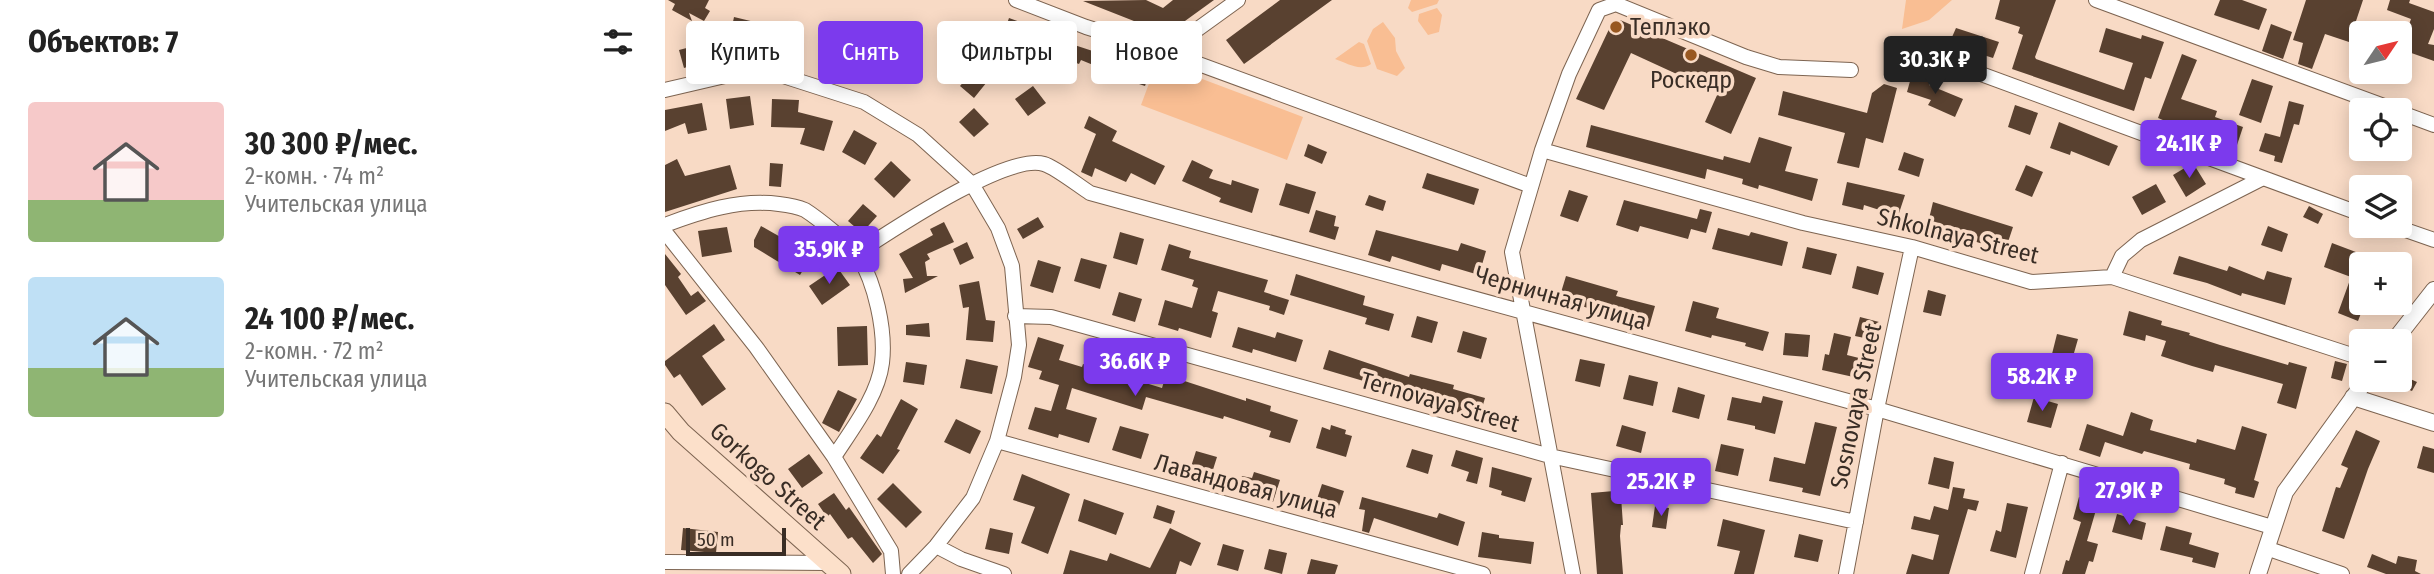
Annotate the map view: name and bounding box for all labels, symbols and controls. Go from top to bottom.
place label: Теплэко [1630,13,1711,41]
marker: Теплэко [1608,19,1624,35]
chip: Купить [686,21,804,84]
chip: Снять [818,21,923,84]
chip: Фильтры [937,21,1077,84]
chip: Новое [1091,21,1202,84]
north arrow [2349,21,2411,84]
map controls [2349,21,2412,392]
icon: filters [599,23,637,61]
text: Объектов: 7 [28,24,178,60]
pin: 30.3K ₽ [1870,36,2000,96]
text: 30.3K ₽ [1900,45,1970,73]
marker: Роскедр [1683,47,1699,63]
place label: Роскедр [1650,66,1732,94]
button: locate [2349,98,2412,161]
pin: 24.1K ₽ [2124,120,2254,180]
text: 30 300 ₽/мес. [245,126,418,162]
text: 24.1K ₽ [2156,129,2222,157]
icon: home [84,130,168,214]
text: 2-комн. · 74 m² [245,162,384,190]
button: layers [2349,175,2412,238]
text: Учительская улица [245,190,428,218]
street label: Shkolnaya Street [1874,202,2042,270]
pin: 35.9K ₽ [764,226,894,286]
text: 35.9K ₽ [794,235,864,263]
button: + [2349,252,2412,315]
street label: Черничная улица [1472,260,1650,336]
text: 24 100 ₽/мес. [245,301,414,337]
icon: home [84,305,168,389]
street label: Sosnovaya Street [1825,321,1887,491]
button: − [2349,329,2412,392]
text: 2-комн. · 72 m² [245,337,384,365]
pin: 36.6K ₽ [1070,338,1200,398]
text: 36.6K ₽ [1100,347,1170,375]
pin: 58.2K ₽ [1977,354,2107,413]
text: 58.2K ₽ [2007,362,2077,390]
text: Учительская улица [245,365,428,393]
street label: Ternovaya Street [1357,366,1523,438]
street label: Gorkogo Street [704,417,832,536]
street label: Лавандовая улица [1151,448,1341,524]
pin: 25.2K ₽ [1596,458,1726,518]
text: 25.2K ₽ [1627,467,1695,495]
pin: 27.9K ₽ [2064,468,2194,527]
text: 27.9K ₽ [2095,476,2163,504]
scale bar [686,525,786,557]
text: 50 m [697,528,735,551]

